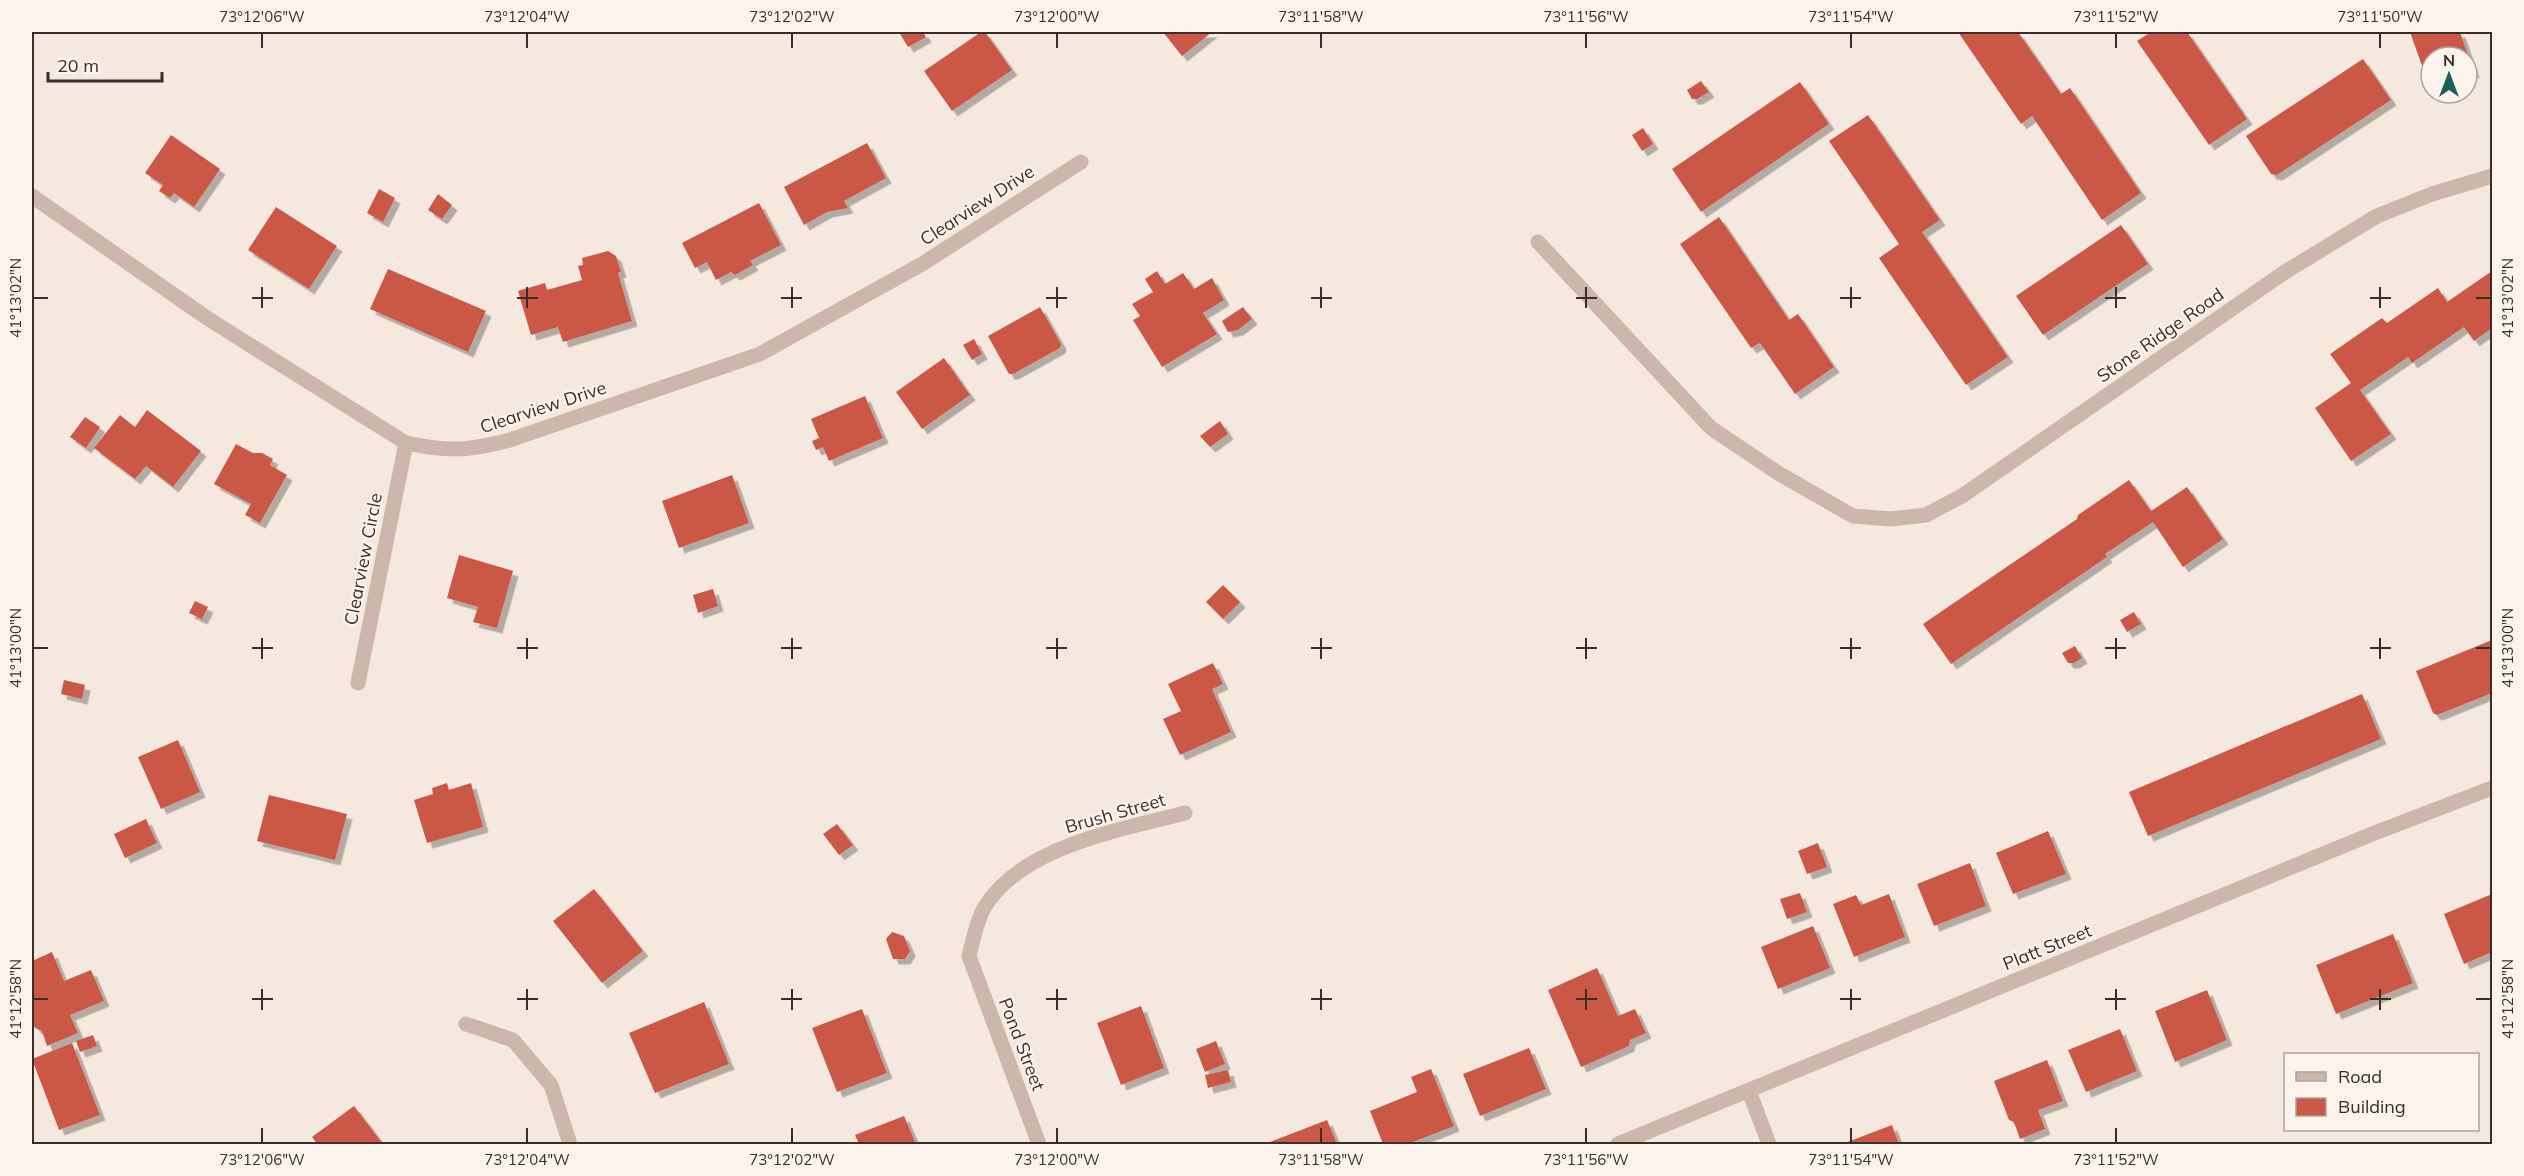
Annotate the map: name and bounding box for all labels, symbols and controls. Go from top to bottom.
text: 73°12'06"W [219,7,305,26]
text: 73°12'04"W [484,7,570,26]
text: 73°12'02"W [749,7,835,26]
text: 73°12'00"W [1014,7,1100,26]
text: 73°11'58"W [1278,7,1364,26]
text: 73°11'56"W [1543,7,1629,26]
text: 73°11'54"W [1808,7,1894,26]
text: 73°11'52"W [2073,7,2159,26]
text: 73°11'50"W [2337,7,2423,26]
scale bar [48,45,162,83]
north arrow [2419,45,2479,105]
text: N [2443,50,2455,70]
text: 20 m [57,54,99,77]
street label: Clearview Drive [916,160,1038,250]
text: 41°13'02"N [6,258,25,338]
text: 41°13'02"N [2498,258,2517,338]
street label: Stone Ridge Road [2092,283,2228,387]
street label: Clearview Drive [477,376,609,438]
street label: Clearview Circle [339,491,387,627]
text: 41°13'00"N [6,608,25,688]
text: 41°13'00"N [2498,608,2517,688]
street label: Brush Street [1062,788,1168,838]
street label: Platt Street [1999,919,2095,975]
text: 41°12'58"N [6,959,25,1039]
text: 41°12'58"N [2498,959,2517,1039]
street label: Pond Street [994,994,1050,1094]
legend [2284,1053,2479,1131]
text: Road [2338,1065,2382,1088]
text: Building [2338,1095,2406,1118]
text: 73°12'06"W [219,1150,305,1169]
text: 73°12'04"W [484,1150,570,1169]
text: 73°12'02"W [749,1150,835,1169]
text: 73°12'00"W [1014,1150,1100,1169]
text: 73°11'58"W [1278,1150,1364,1169]
text: 73°11'56"W [1543,1150,1629,1169]
text: 73°11'54"W [1808,1150,1894,1169]
text: 73°11'52"W [2073,1150,2159,1169]

